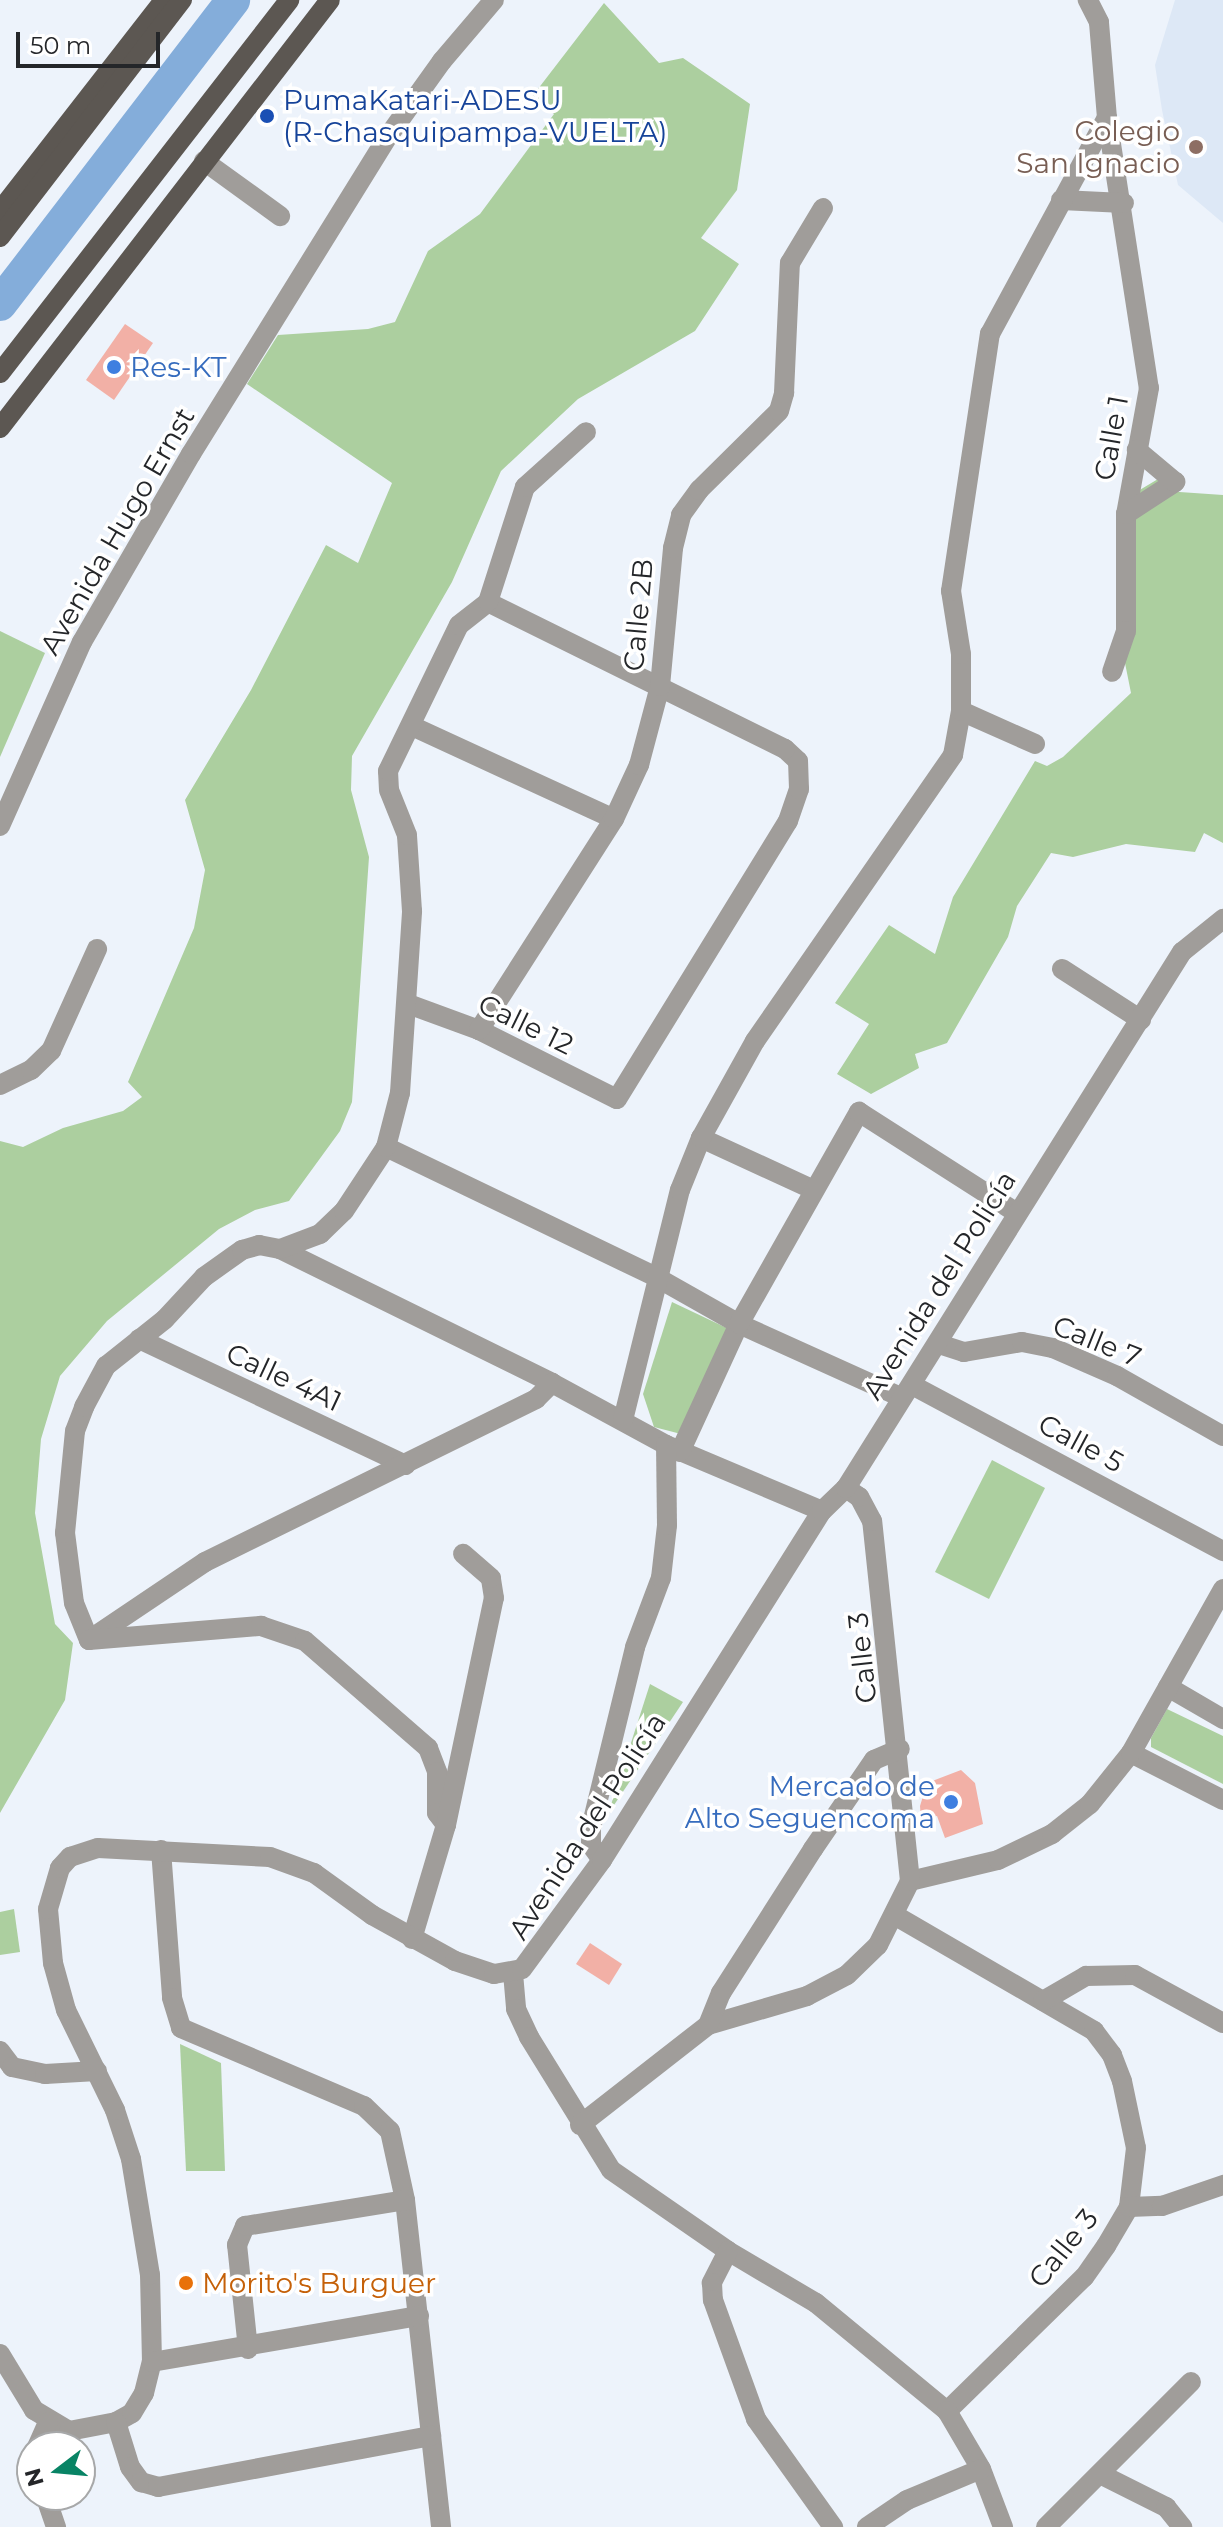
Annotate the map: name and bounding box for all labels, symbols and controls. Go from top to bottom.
scale bar [20,16,164,66]
text: 50 m [30,31,91,60]
place label: PumaKatari-ADESU (R-Chasquipampa-VUELTA) [283,83,667,149]
marker: PumaKatari-ADESU (R-Chasquipampa-VUELTA) [258,107,276,125]
place label: Colegio San Ignacio [1016,114,1180,180]
marker: Colegio San Ignacio [1187,138,1205,156]
place label: Res-KT [130,350,227,384]
marker: Res-KT [105,358,123,376]
street label: Calle 1 [1087,393,1135,483]
street label: Avenida Hugo Ernst [33,402,201,660]
street label: Calle 2B [616,558,660,672]
street label: Calle 12 [473,987,579,1061]
street label: Avenida del Policía [855,1165,1023,1405]
street label: Calle 7 [1048,1308,1146,1374]
street label: Calle 4A1 [221,1336,347,1418]
street label: Calle 5 [1033,1407,1129,1479]
street label: Calle 3 [841,1611,883,1705]
street label: Avenida del Policía [501,1707,673,1945]
place label: Mercado de Alto Seguencoma [685,1769,935,1835]
marker: Mercado de Alto Seguencoma [942,1793,960,1811]
street label: Calle 3 [1021,2202,1105,2294]
place label: Morito's Burguer [202,2266,436,2300]
marker: Morito's Burguer [177,2274,195,2292]
north arrow [16,2431,96,2511]
text: N [19,2465,50,2489]

